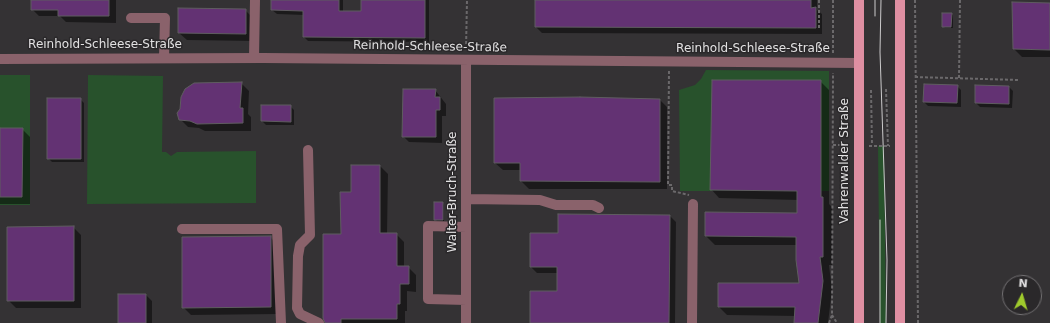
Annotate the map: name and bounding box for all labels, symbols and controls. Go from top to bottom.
street label: Reinhold-Schleese-Straße [28,38,182,52]
street label: Reinhold-Schleese-Straße [353,38,507,56]
street label: Reinhold-Schleese-Straße [676,42,830,56]
street label: Vahrenwalder Straße [838,98,852,224]
street label: Walter-Bruch-Straße [446,132,460,252]
north arrow [1002,275,1042,315]
text: N [1018,277,1028,290]

